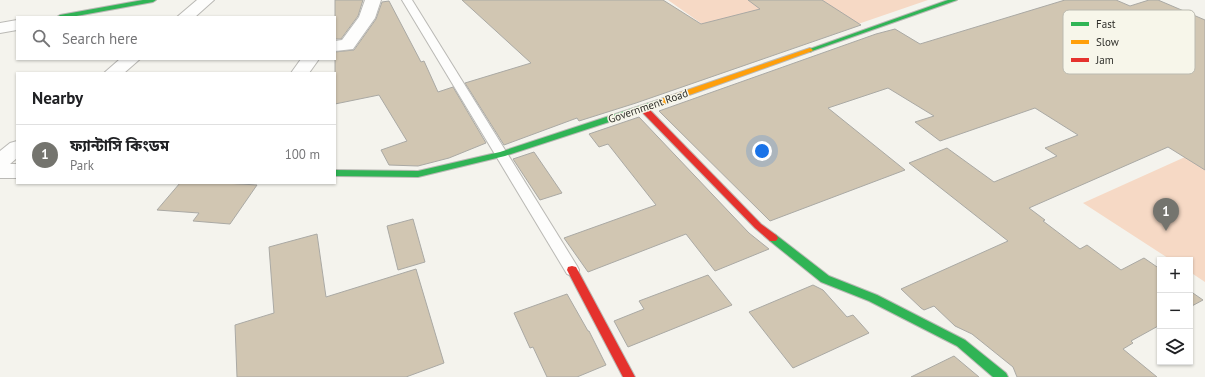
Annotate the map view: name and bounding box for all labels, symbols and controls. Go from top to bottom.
legend [1063,10,1195,74]
search box [16,16,336,60]
text: Fast [1096,17,1116,31]
icon: search [30,27,52,49]
text: Search here [62,29,138,48]
text: Slow [1096,35,1119,49]
text: Jam [1095,53,1114,67]
street label: Government Road [606,86,690,126]
text: Nearby [32,87,83,109]
text: ফ্যান্টাসি কিংডম [70,136,169,155]
your location [752,141,772,161]
text: 1 [41,146,49,163]
text: 100 m [285,146,320,163]
text: Park [70,157,94,174]
pin: 1 [1153,198,1179,231]
map controls [1157,257,1193,365]
button: + [1157,257,1193,293]
button: − [1157,293,1193,329]
button: layers [1157,329,1193,365]

